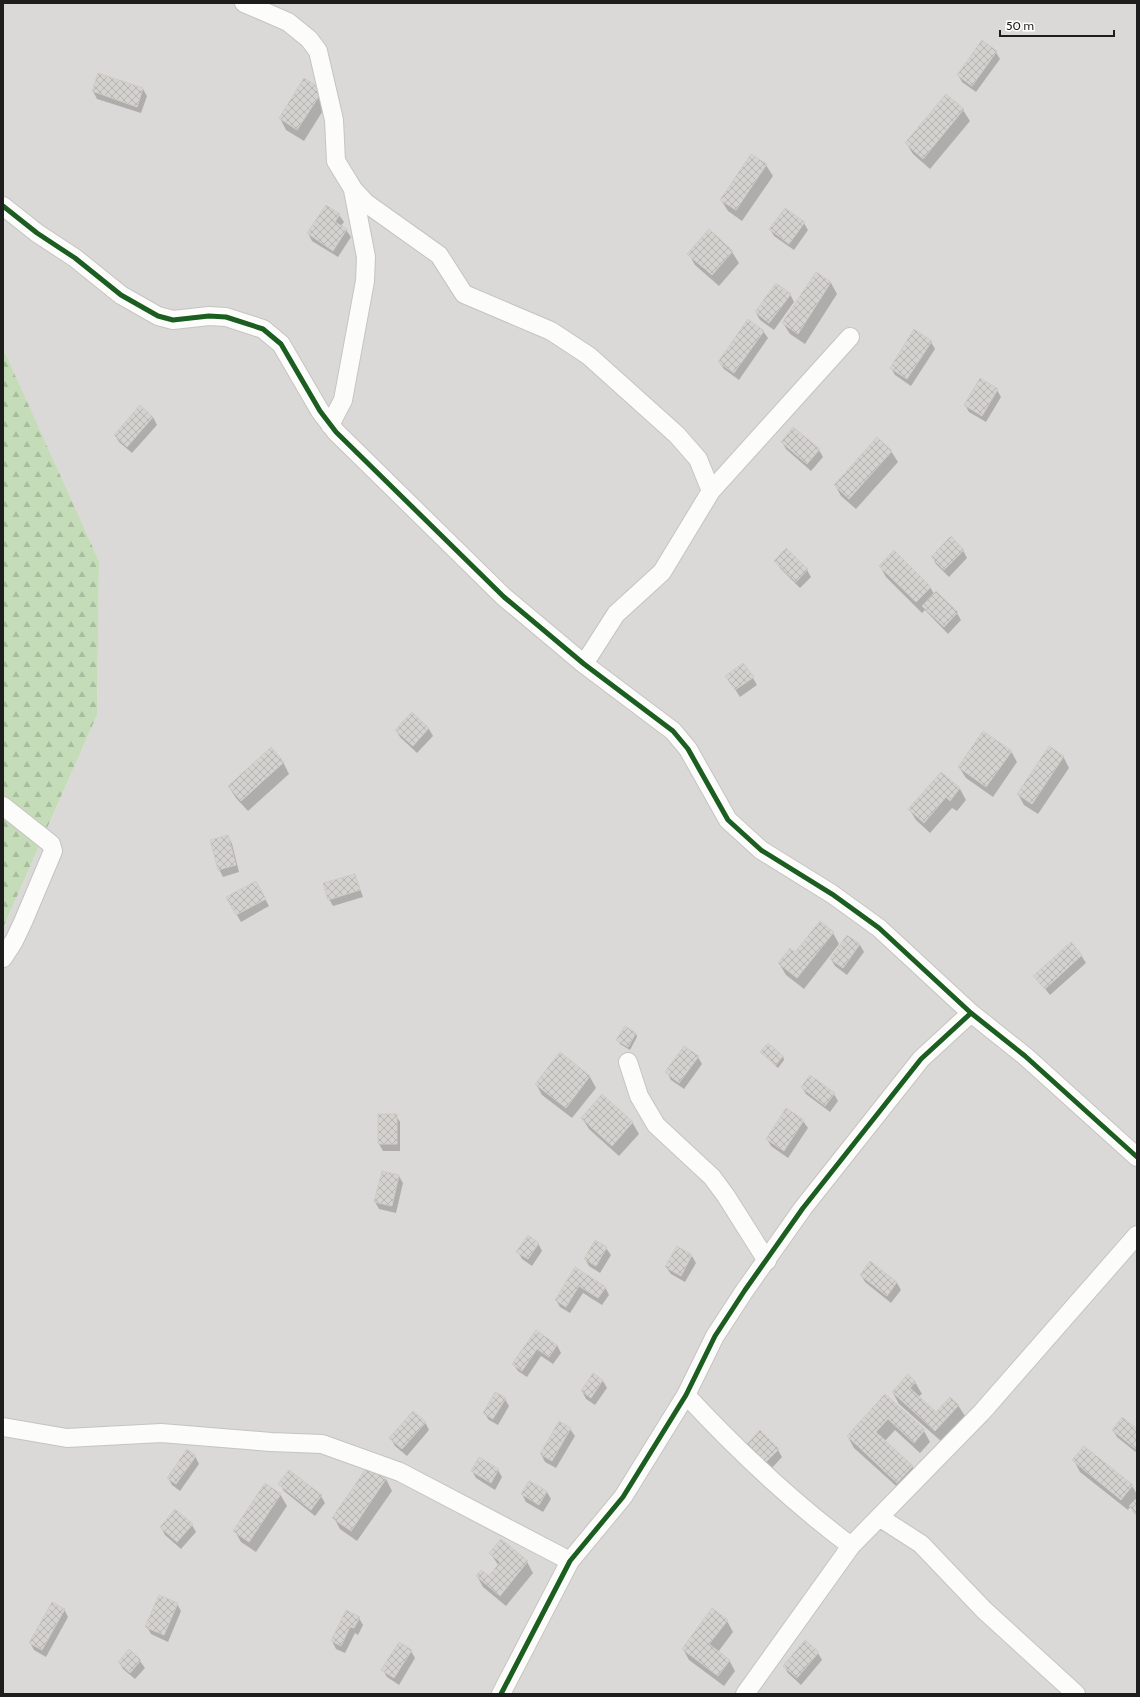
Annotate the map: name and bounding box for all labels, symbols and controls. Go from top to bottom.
scale bar [1000,12,1114,38]
text: 50 m [1006,18,1034,33]

